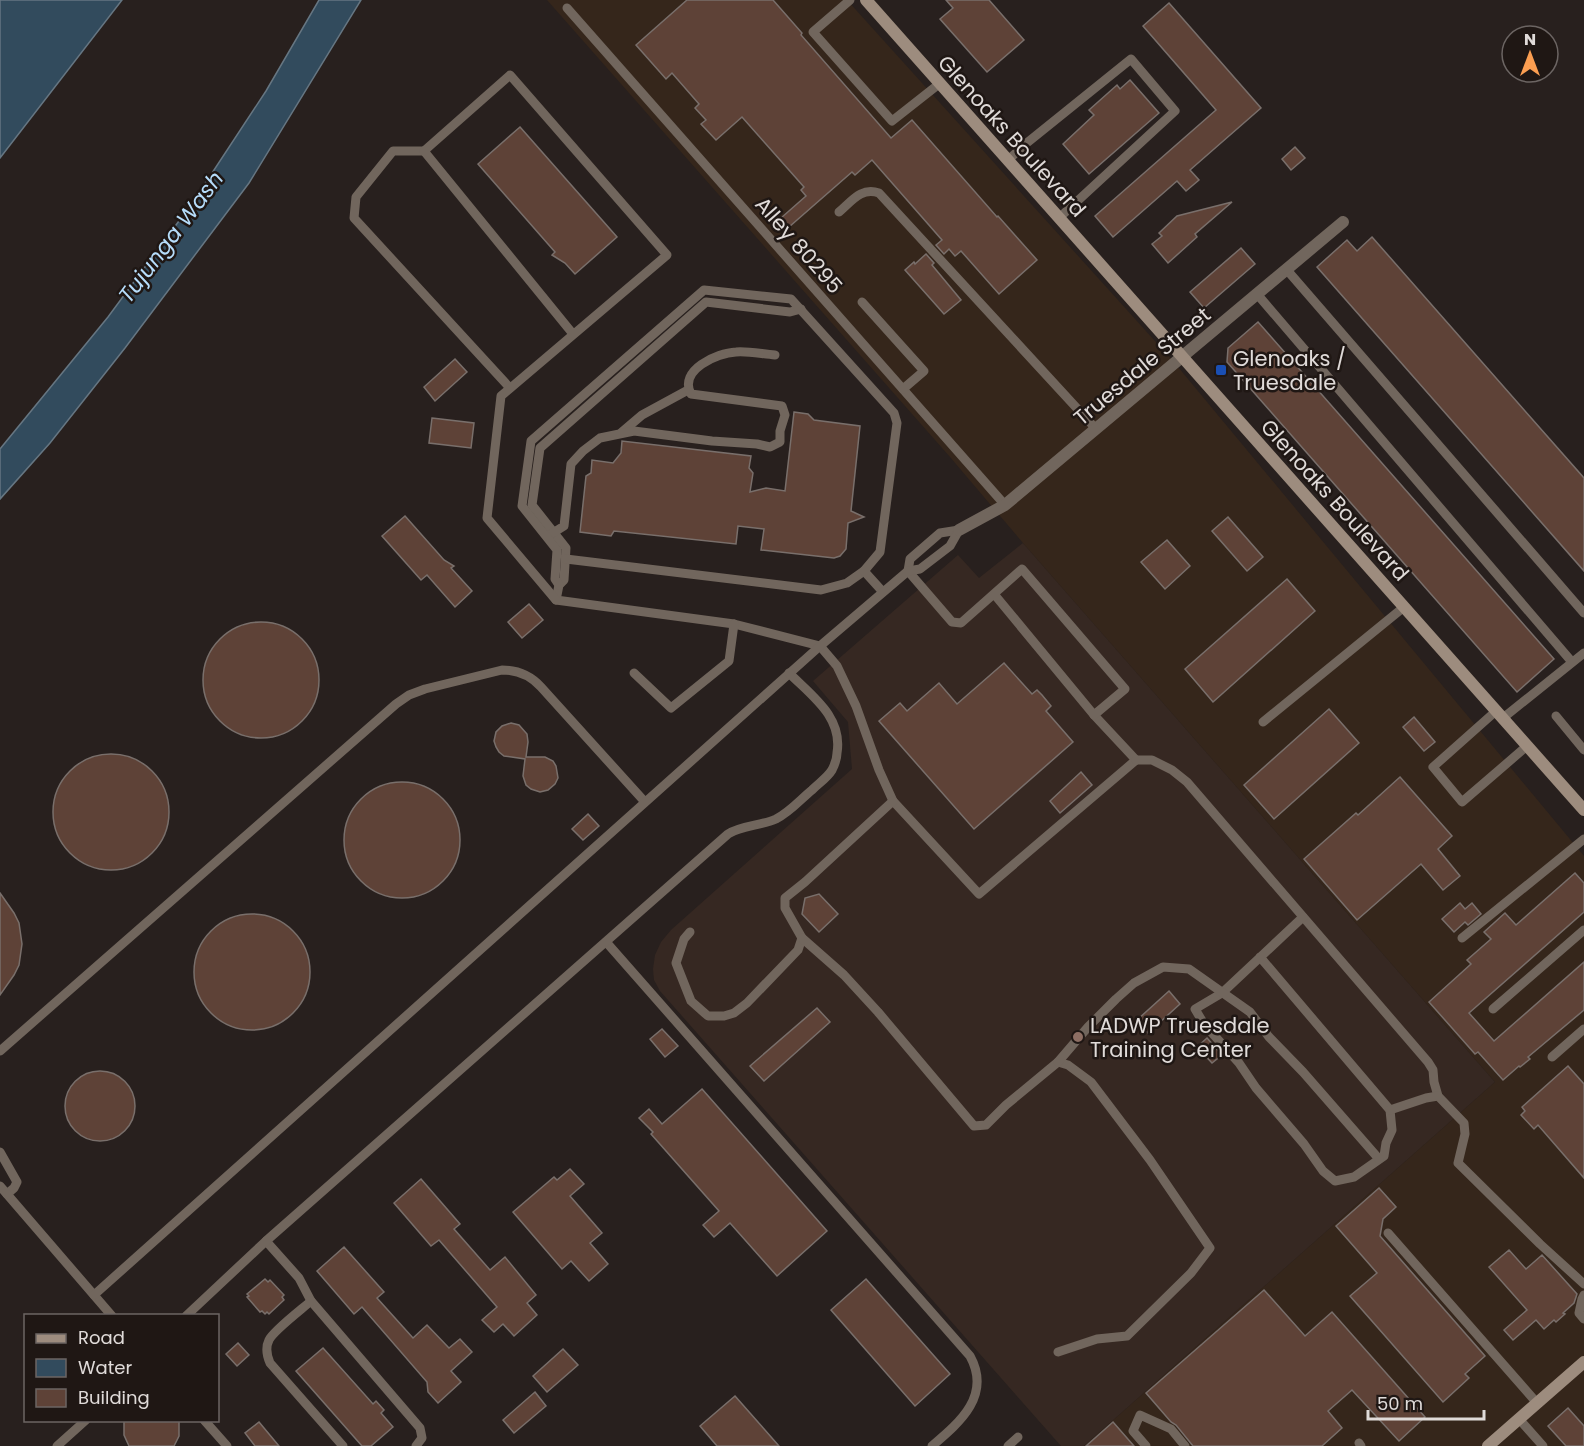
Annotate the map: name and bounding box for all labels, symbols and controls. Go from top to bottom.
north arrow [1500,24,1560,84]
text: N [1524,28,1536,51]
street label: Glenoaks Boulevard [931,49,1093,223]
water label: Tujunga Wash [111,165,231,309]
street label: Alley 80295 [749,190,849,300]
street label: Truesdale Street [1067,300,1217,432]
place label: Glenoaks / Truesdale [1233,344,1346,397]
marker: Glenoaks / Truesdale [1214,363,1228,377]
street label: Glenoaks Boulevard [1254,413,1416,587]
place label: LADWP Truesdale Training Center [1090,1011,1270,1064]
marker: LADWP Truesdale Training Center [1071,1030,1085,1044]
legend [24,1314,219,1422]
text: Road [78,1325,125,1350]
text: Water [78,1355,132,1380]
scale bar [1368,1383,1484,1421]
text: Building [78,1385,150,1410]
text: 50 m [1377,1391,1423,1416]

